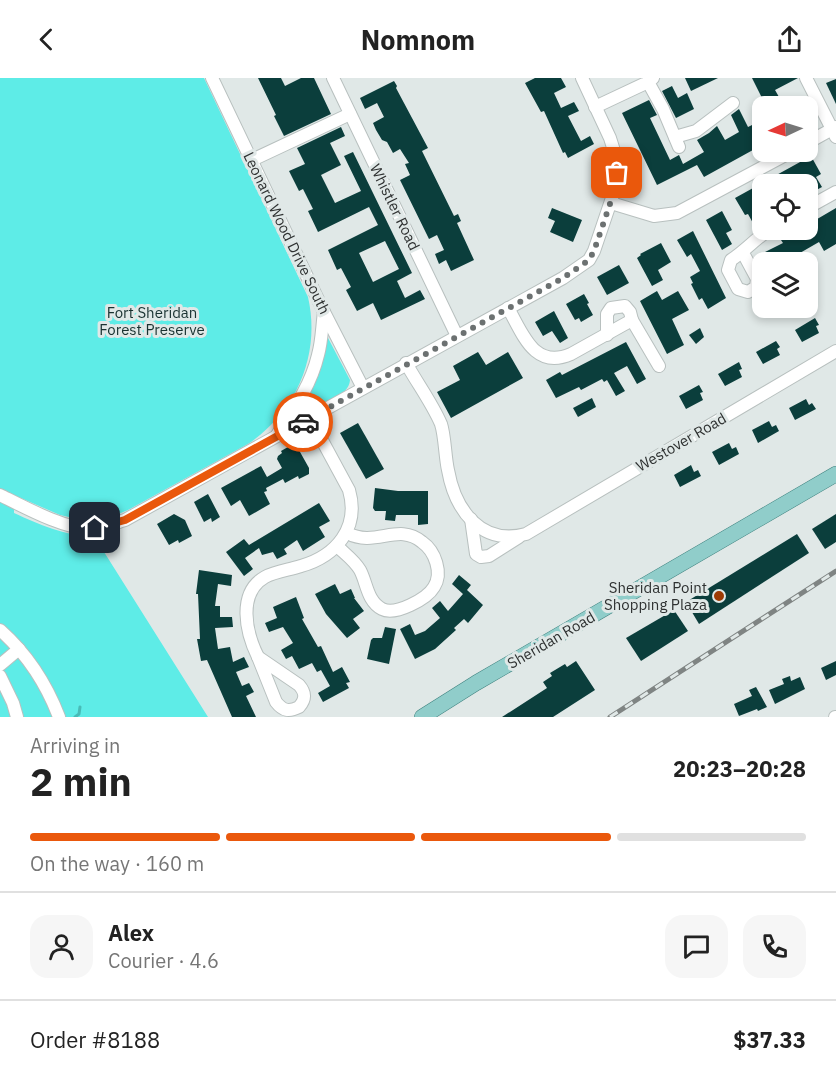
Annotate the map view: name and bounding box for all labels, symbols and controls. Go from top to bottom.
text: Nomnom [361,22,475,57]
icon: back [30,23,63,56]
icon: share [773,23,806,56]
north arrow [752,96,818,162]
map controls [752,96,818,318]
pin [591,147,642,198]
street label: Leonard Wood Drive South [239,149,335,317]
icon: bag [600,156,633,189]
street label: Whistler Road [366,161,424,253]
button: locate [752,174,818,240]
button: layers [752,252,818,318]
park label: Fort Sheridan Forest Preserve [99,303,205,339]
courier [273,392,333,452]
icon: car [287,406,320,439]
street label: Westover Road [632,408,730,476]
pin [69,502,120,553]
icon: home [78,511,111,544]
place label: Sheridan Point Shopping Plaza [604,578,707,614]
marker: Sheridan Point Shopping Plaza [712,589,726,603]
street label: Sheridan Road [504,607,598,673]
text: Arriving in [30,732,120,759]
text: 20:23–20:28 [673,754,806,783]
text: 2 min [30,756,132,807]
text: On the way · 160 m [30,850,204,877]
button: person [30,915,93,978]
button: chat [665,915,728,978]
button: phone [743,915,806,978]
text: Alex [108,918,154,947]
text: Courier · 4.6 [108,947,219,974]
text: Order #8188 [30,1025,160,1054]
text: $37.33 [733,1025,806,1054]

